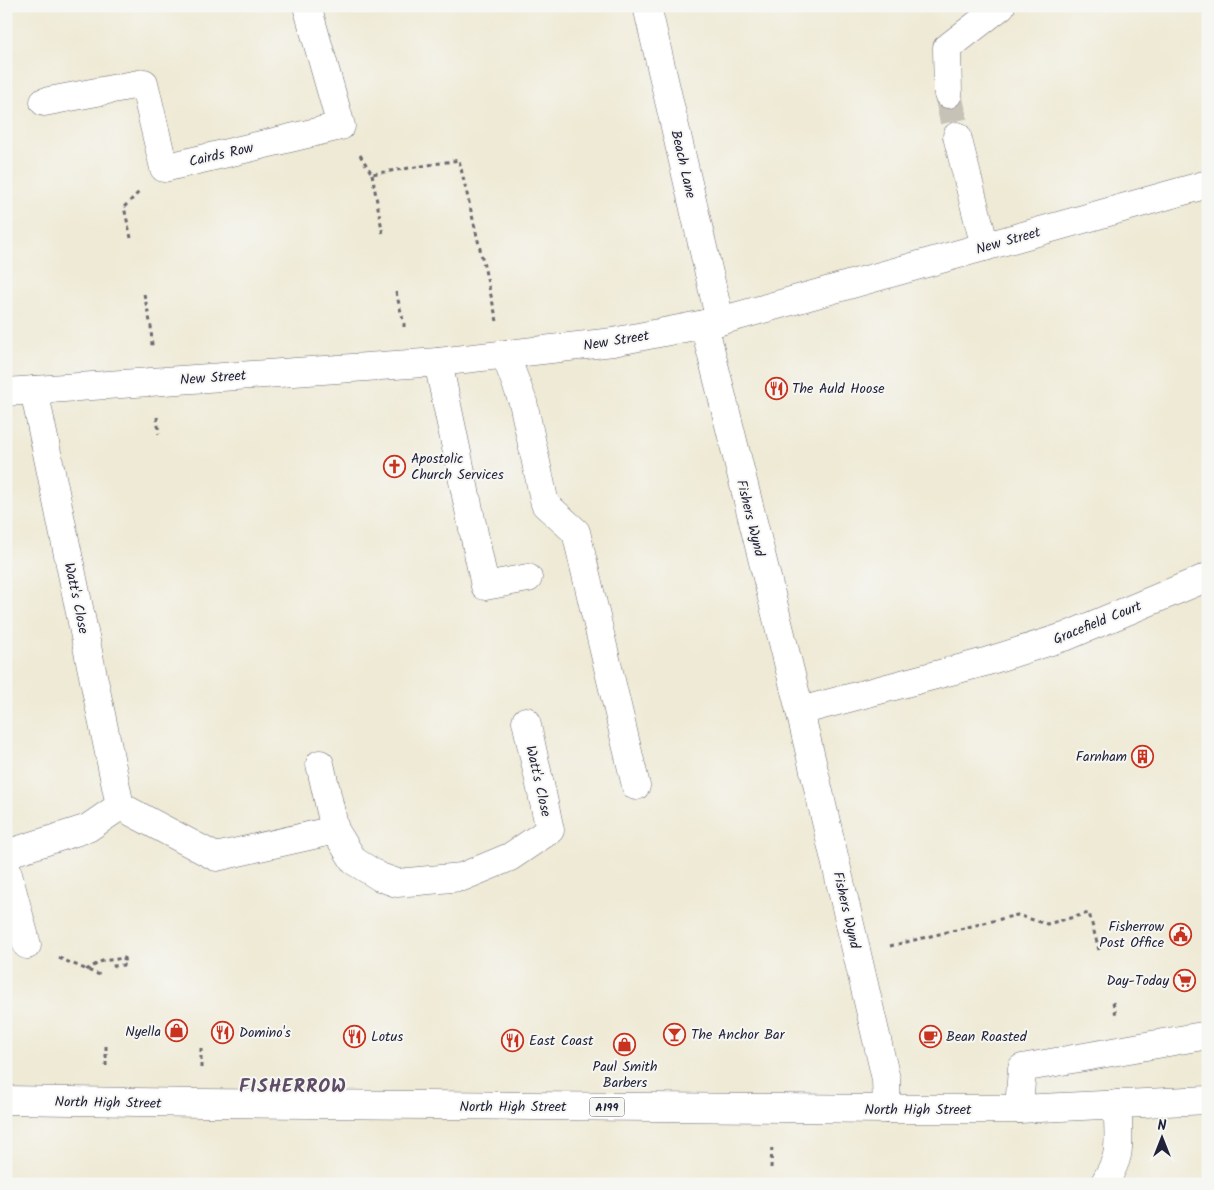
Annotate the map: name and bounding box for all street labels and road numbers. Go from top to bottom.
street label: Beach Lane [665,128,702,201]
street label: Cairds Row [187,137,256,173]
street label: New Street [973,221,1044,261]
street label: New Street [582,325,651,357]
street label: New Street [179,365,247,391]
street label: Fishers Wynd [730,477,770,560]
street label: Watt's Close [58,561,94,637]
street label: Gracefield Court [1050,595,1145,651]
street label: Watt's Close [519,743,557,820]
street label: Fishers Wynd [826,869,866,952]
street label: North High Street [54,1091,162,1115]
street label: North High Street [460,1096,567,1118]
road number: A199 [590,1098,624,1116]
street label: North High Street [865,1099,972,1121]

